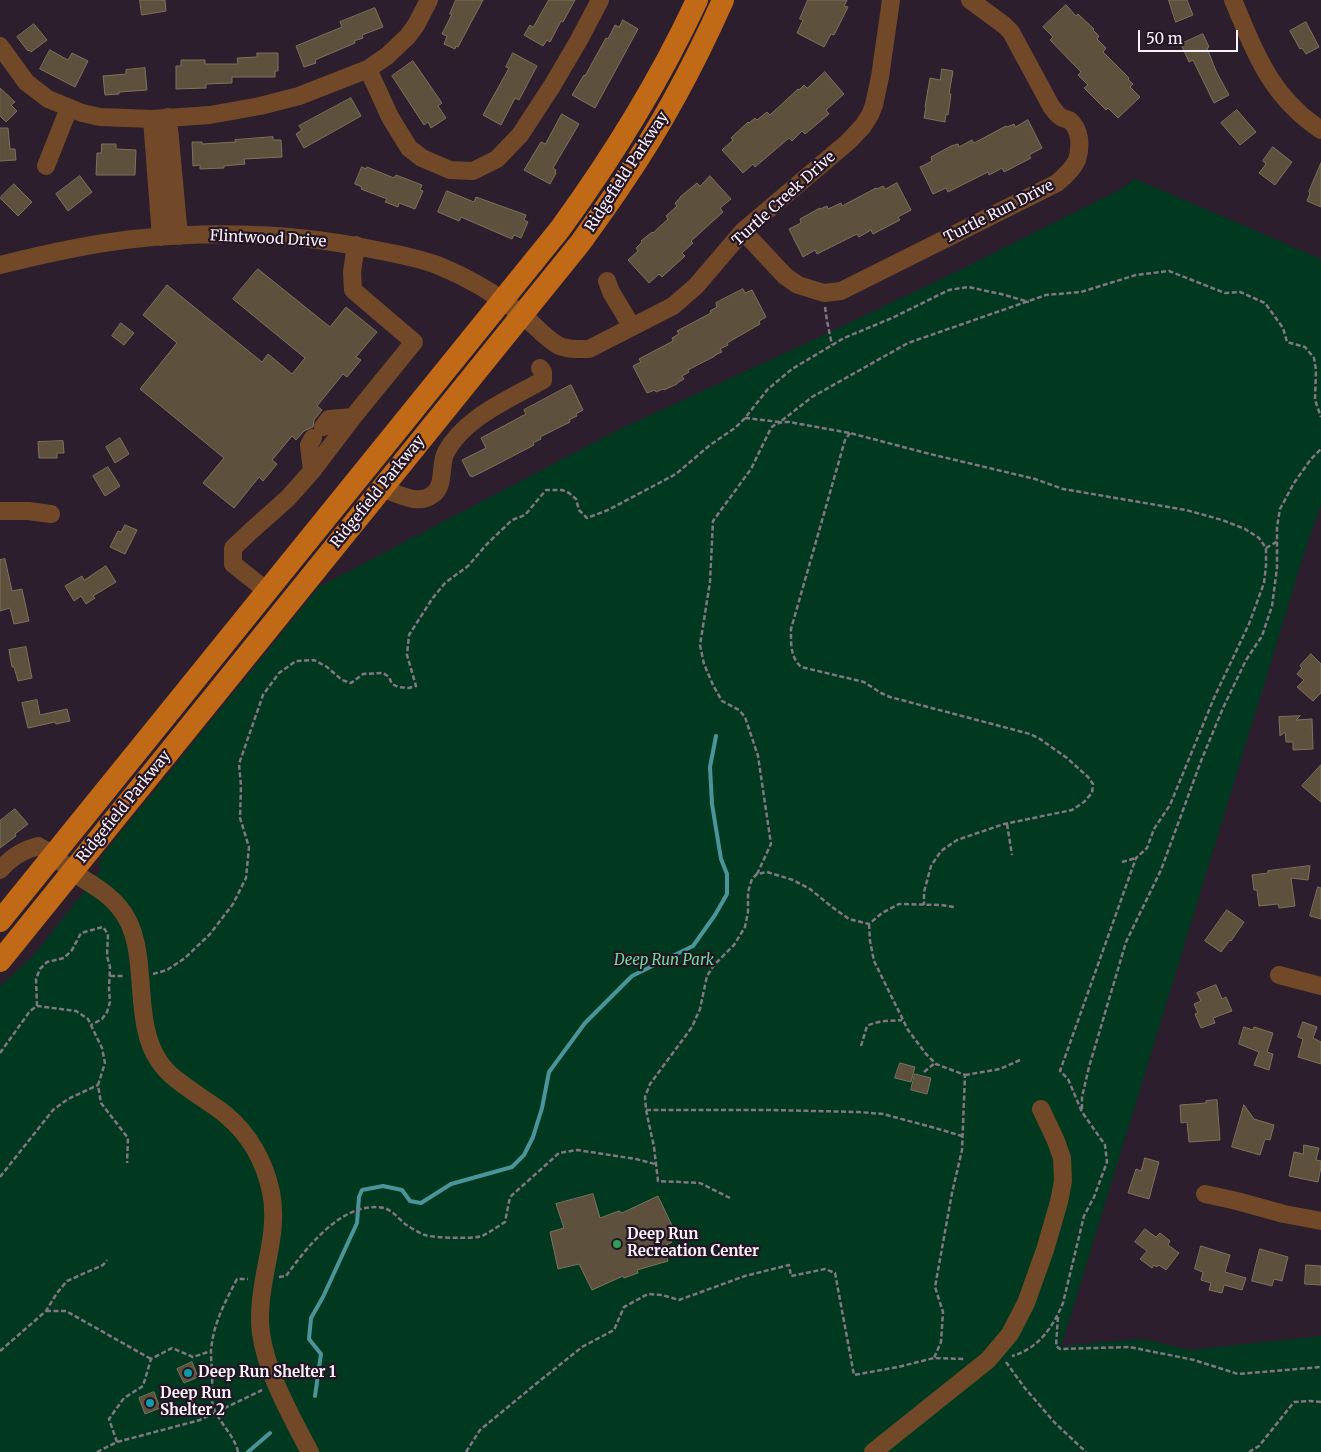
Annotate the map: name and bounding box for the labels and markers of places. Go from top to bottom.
place label: Deep Run Recreation Center [627,1226,759,1261]
marker: Deep Run Recreation Center [611,1238,623,1250]
place label: Deep Run Shelter 1 [198,1364,336,1382]
marker: Deep Run Shelter 1 [182,1367,194,1379]
place label: Deep Run Shelter 2 [160,1385,231,1420]
marker: Deep Run Shelter 2 [144,1397,156,1409]

